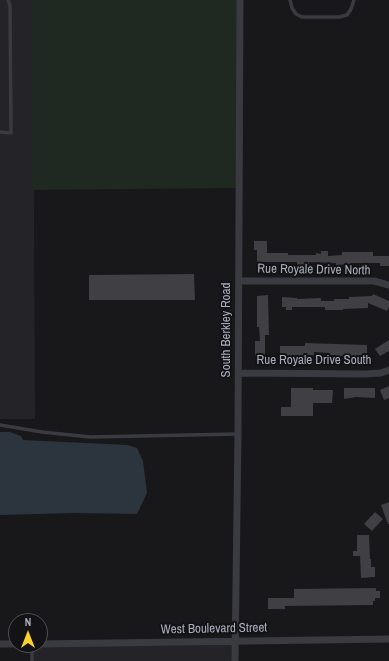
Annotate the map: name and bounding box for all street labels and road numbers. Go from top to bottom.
street label: Rue Royale Drive North [257,261,371,279]
street label: South Berkley Road [219,283,235,377]
street label: Rue Royale Drive South [257,353,371,369]
street label: West Boulevard Street [161,620,267,638]

